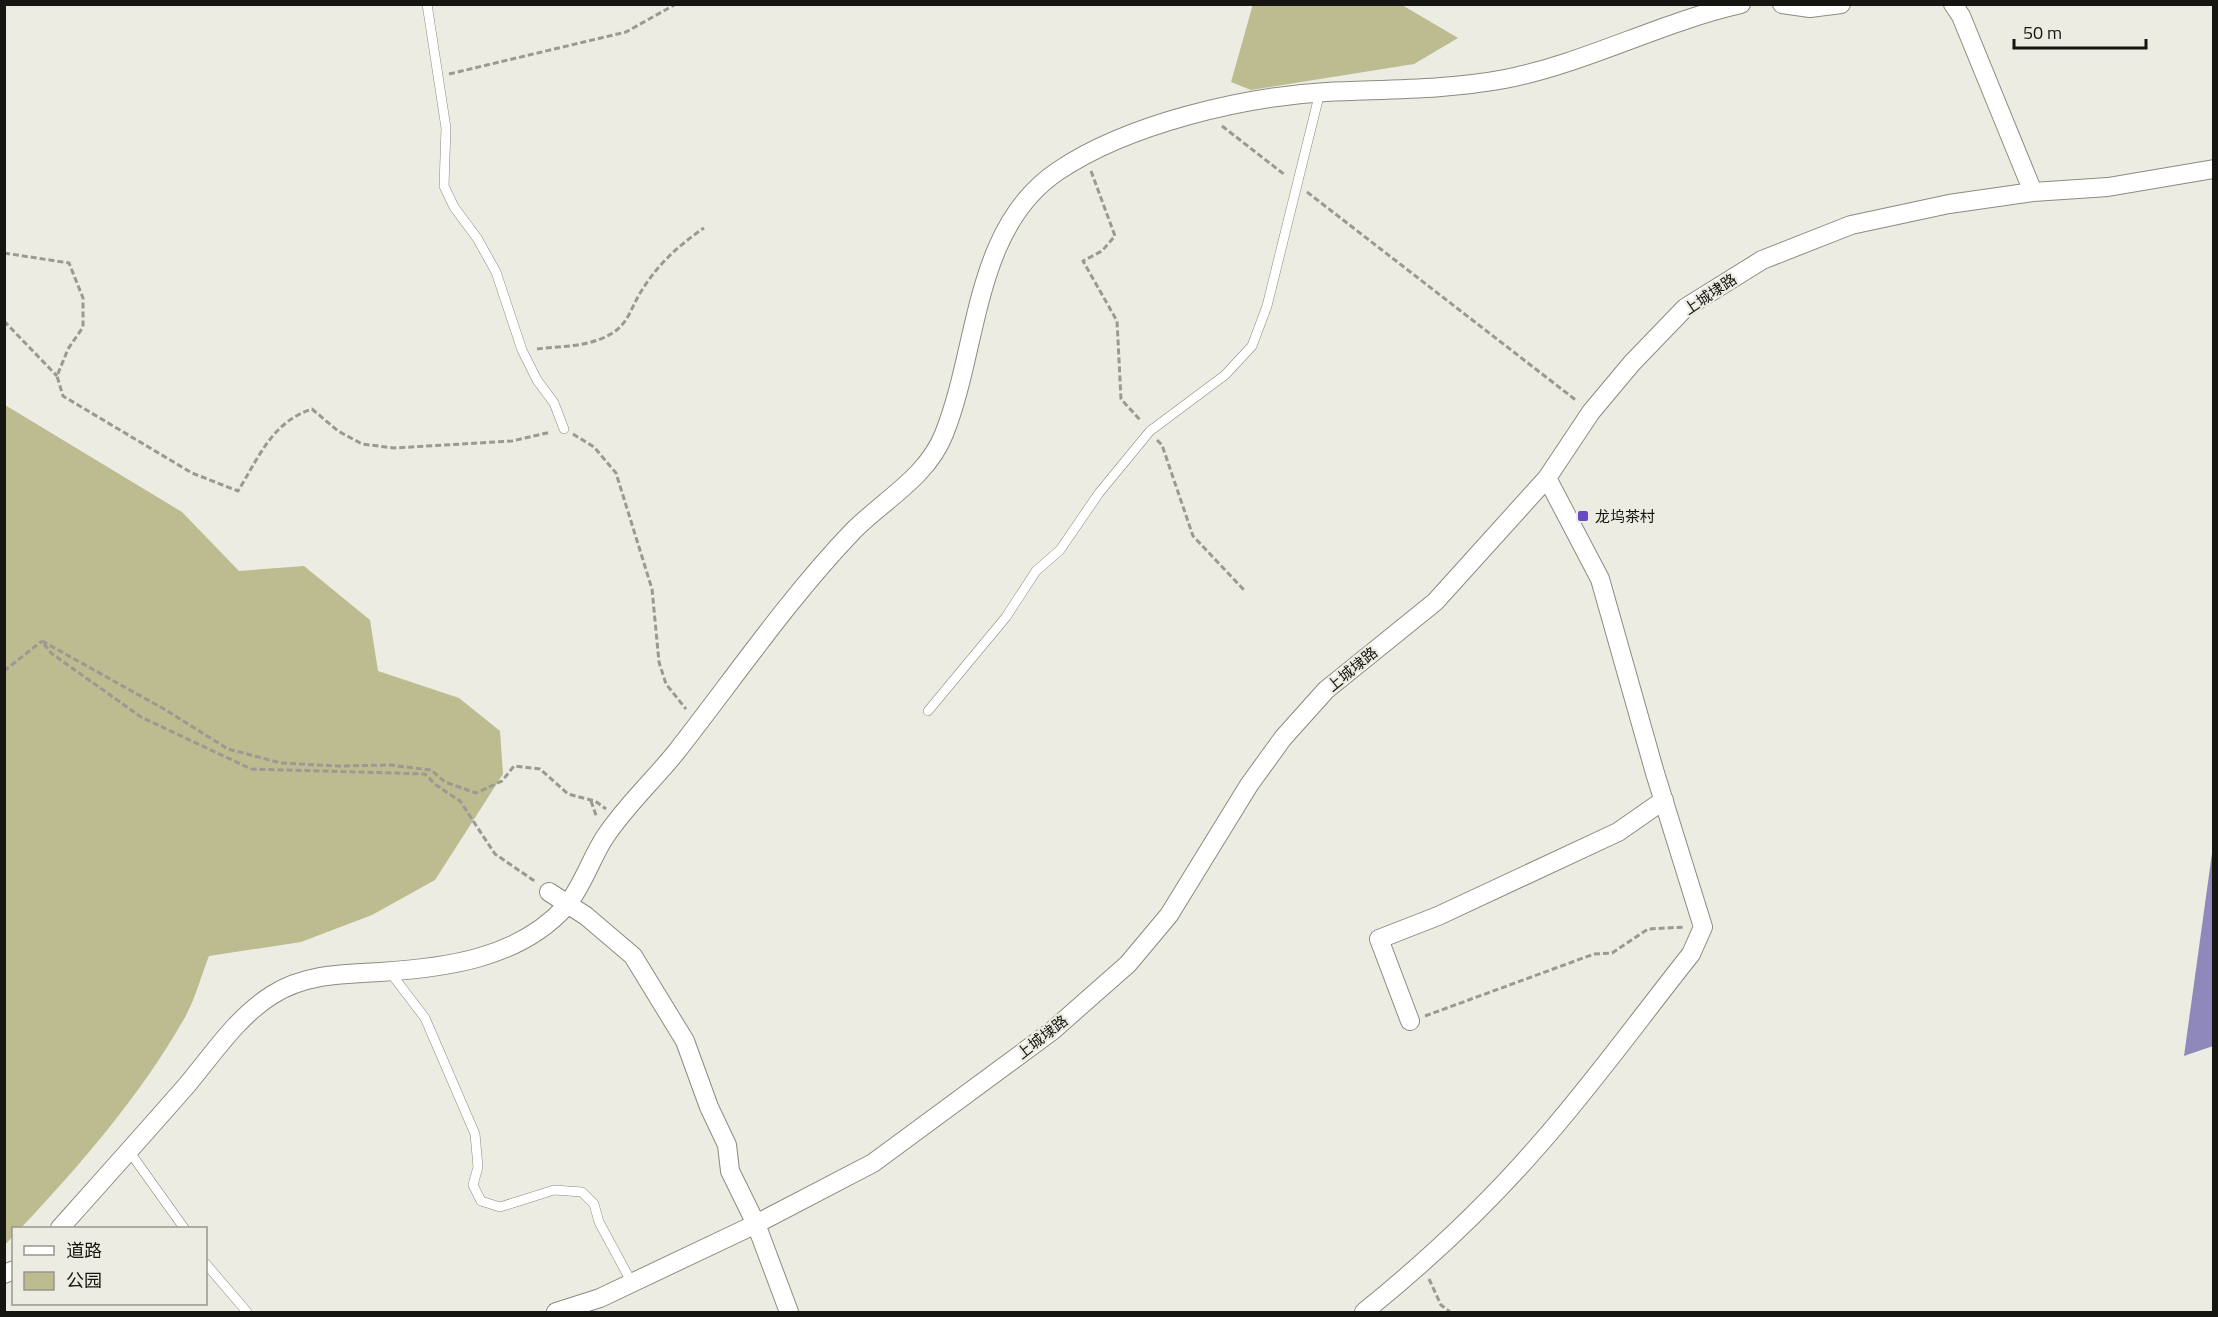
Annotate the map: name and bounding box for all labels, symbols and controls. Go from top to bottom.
scale bar [2014,12,2146,50]
text: 50 m [2023,19,2062,46]
street label: 上城埭路 [1679,268,1741,320]
place label: 龙坞茶村 [1595,505,1655,528]
marker: 龙坞茶村 [1576,509,1590,523]
street label: 上城埭路 [1321,641,1383,697]
street label: 上城埭路 [1011,1009,1073,1065]
legend [12,1227,207,1305]
text: 道路 [66,1237,102,1264]
text: 公园 [66,1267,102,1294]

